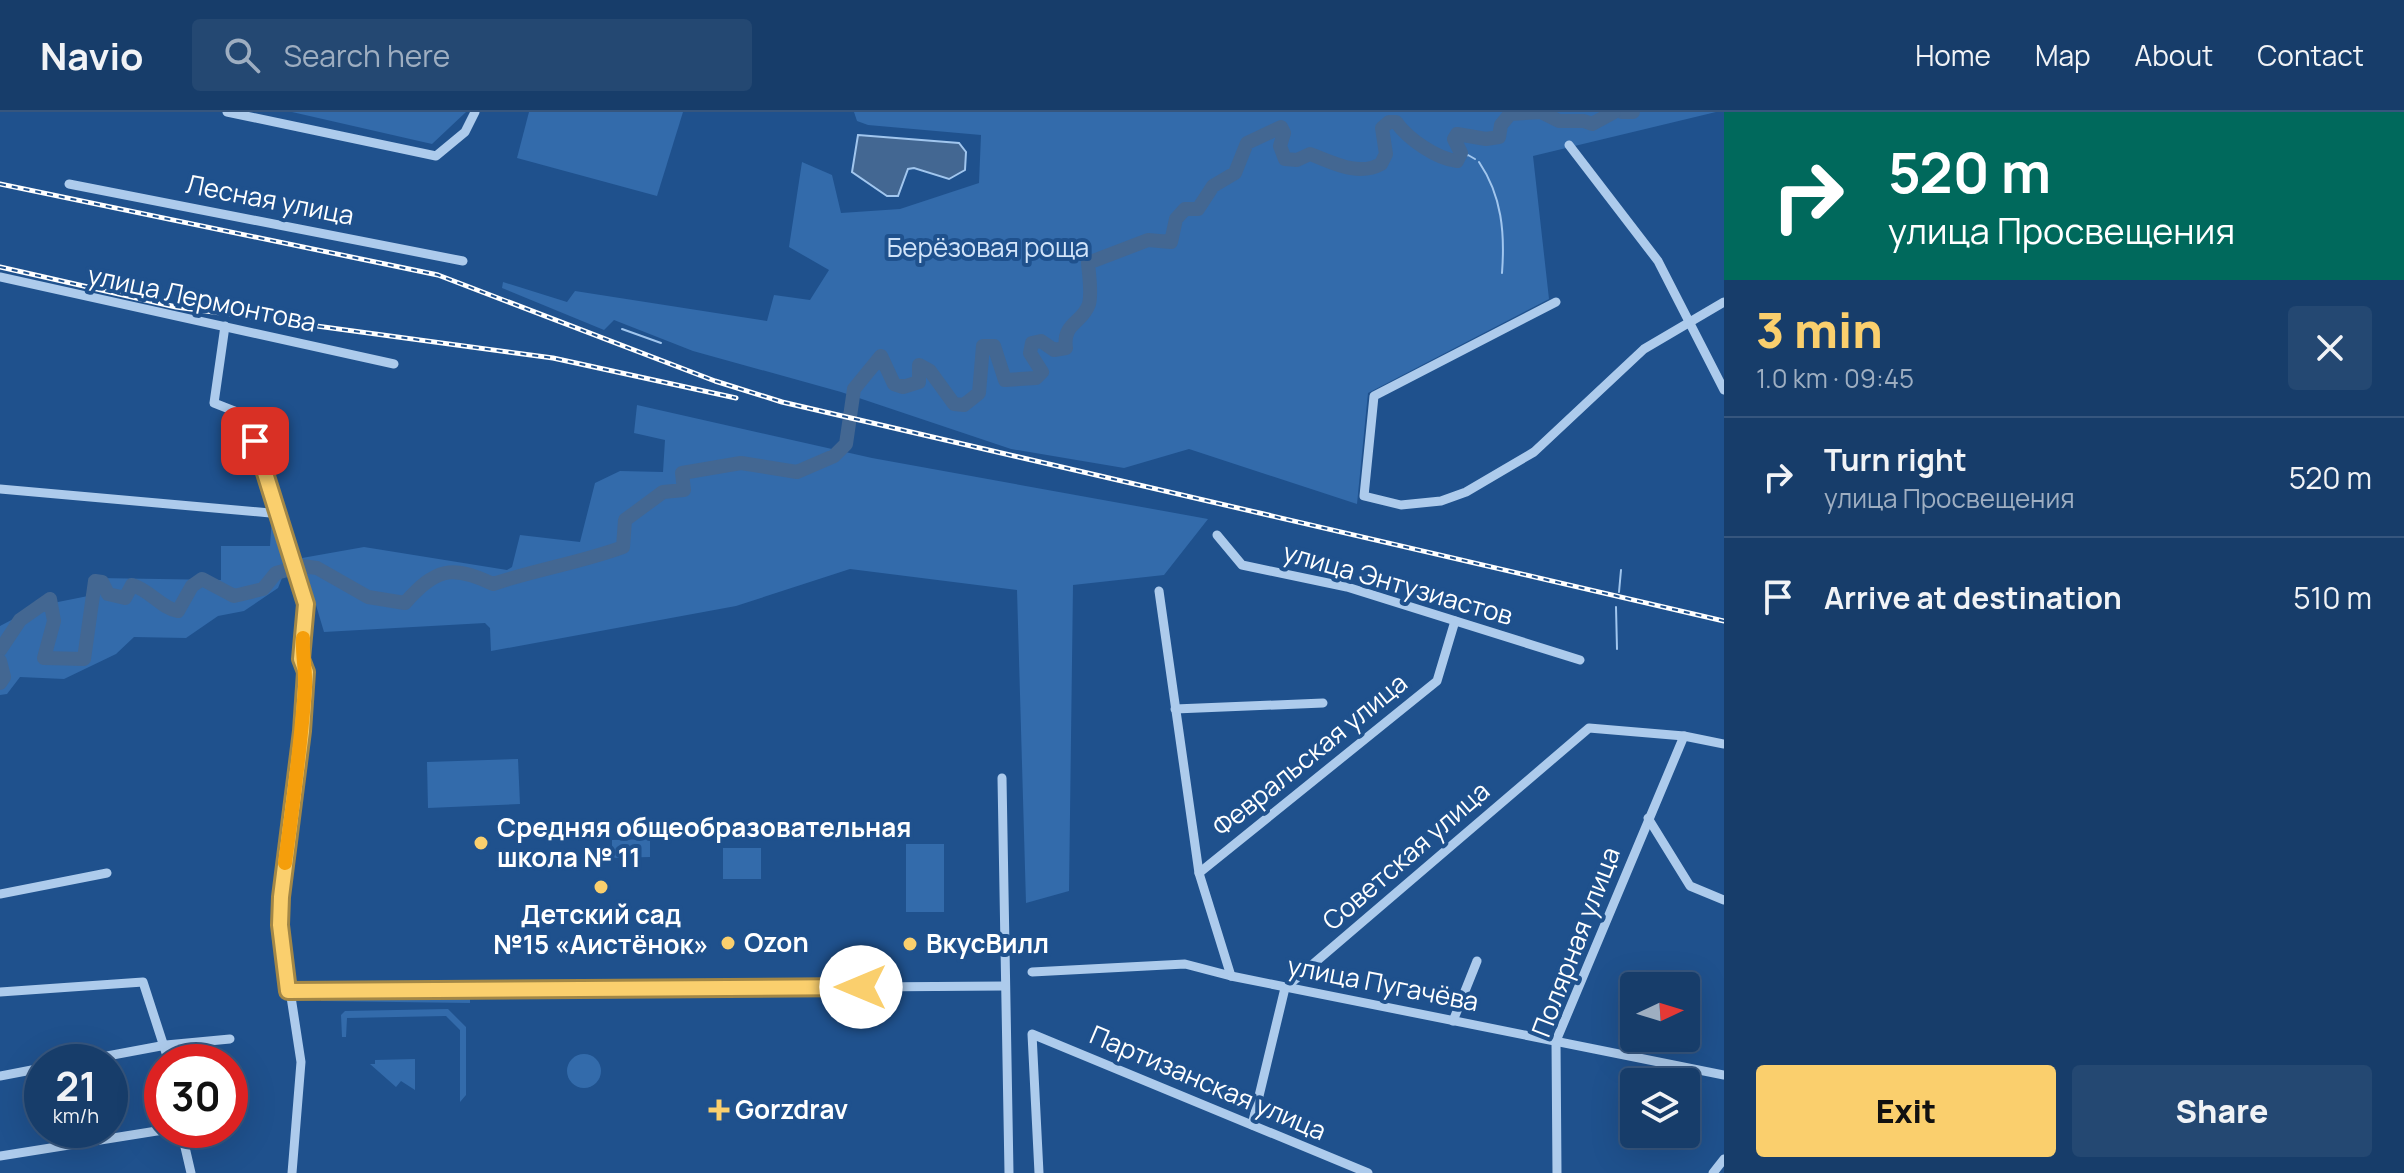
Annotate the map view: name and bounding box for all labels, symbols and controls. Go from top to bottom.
search box [192,19,752,91]
text: Navio [40,29,144,81]
icon: search [220,33,264,77]
text: Search here [284,35,450,76]
text: Home [1915,36,1991,74]
text: Map [2035,36,2091,74]
text: About [2135,36,2213,74]
text: Contact [2257,36,2364,74]
text: 520 m [1888,133,2051,210]
icon: right [1756,144,1860,248]
street label: Лесная улица [183,165,357,233]
text: улица Просвещения [1888,206,2235,255]
park label: Берёзовая роща [887,229,1089,265]
street label: улица Лермонтова [85,256,320,340]
text: 3 min [1756,297,1883,362]
button: close [2288,306,2372,390]
text: 1.0 km · 09:45 [1756,360,1914,396]
pin [221,407,289,475]
icon: arrive [233,419,277,463]
text: Turn right [1824,439,1967,480]
icon: right [1756,455,1800,499]
text: 520 m [2289,457,2372,498]
text: улица Просвещения [1824,480,2075,516]
street label: улица Энтузиастов [1279,533,1518,633]
icon: arrive [1756,575,1800,619]
text: Arrive at destination [1824,577,2122,618]
text: 510 m [2293,577,2372,618]
street label: Февральская улица [1204,664,1414,844]
street label: Советская улица [1314,773,1497,938]
place label: Средняя общеобразовательная школа № 11 [497,809,911,875]
marker: Средняя общеобразовательная школа № 11 [472,834,490,852]
street label: Полярная улица [1522,841,1628,1042]
marker: Детский сад №15 «Аистёнок» [592,878,610,896]
place label: Детский сад №15 «Аистёнок» [493,896,709,962]
place label: Ozon [744,924,809,960]
place label: ВкусВилл [926,925,1049,961]
marker: Ozon [719,934,737,952]
marker: ВкусВилл [901,935,919,953]
position arrow [819,945,903,1029]
street label: улица Пугачёва [1285,947,1482,1019]
north arrow [1620,972,1700,1052]
map controls [1620,972,1700,1148]
street label: Партизанская улица [1085,1016,1332,1148]
speed limit sign: 30 [144,1044,248,1148]
text: 21 [55,1058,97,1113]
button: Exit [1756,1065,2056,1157]
button: Share [2072,1065,2372,1157]
button: layers [1620,1068,1700,1148]
place label: Gorzdrav [735,1091,848,1127]
marker: Gorzdrav [710,1101,728,1119]
text: km/h [53,1102,99,1129]

